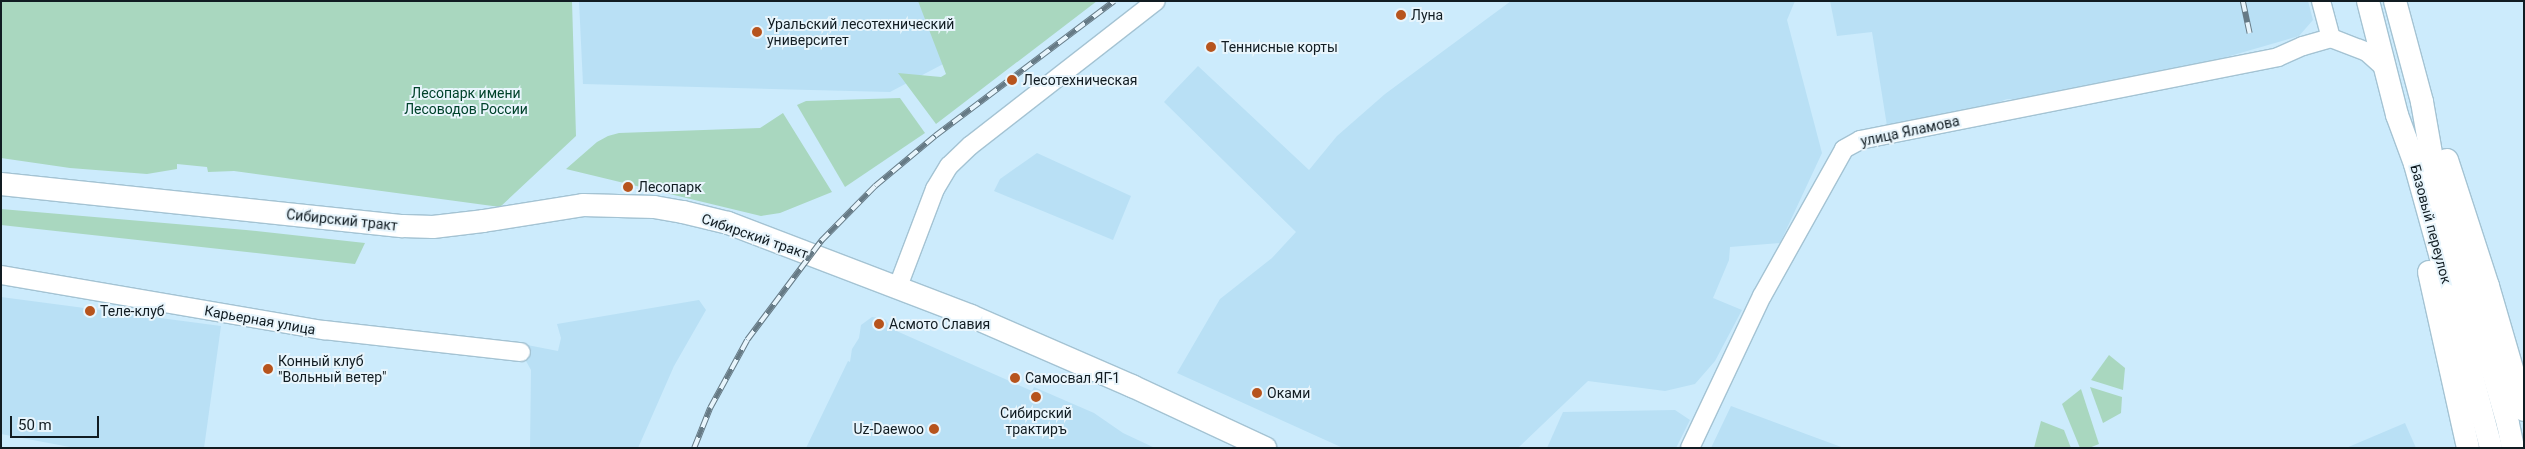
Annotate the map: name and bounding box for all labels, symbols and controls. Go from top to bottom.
place label: Луна [1411,7,1443,23]
marker: Луна [1395,9,1407,21]
place label: Уральский лесотехнический университет [767,16,954,48]
marker: Уральский лесотехнический университет [751,26,763,38]
place label: Теннисные корты [1221,39,1338,55]
marker: Теннисные корты [1205,41,1217,53]
place label: Лесотехническая [1023,72,1137,88]
marker: Лесотехническая [1005,73,1019,87]
park label: Лесопарк имени Лесоводов России [404,85,528,118]
street label: улица Яламова [1859,112,1961,150]
street label: Базовый переулок [2407,163,2455,285]
place label: Лесопарк [638,179,702,195]
marker: Лесопарк [622,181,634,193]
street label: Сибирский тракт [286,206,398,234]
street label: Сибирский тракт [699,210,811,262]
street label: Карьерная улица [203,302,317,338]
place label: Теле-клуб [100,303,165,319]
marker: Теле-клуб [84,305,96,317]
place label: Асмото Славия [889,316,990,332]
marker: Асмото Славия [873,318,885,330]
place label: Конный клуб "Вольный ветер" [278,353,386,386]
marker: Конный клуб "Вольный ветер" [262,363,274,375]
place label: Самосвал ЯГ-1 [1025,370,1120,386]
marker: Самосвал ЯГ-1 [1009,372,1021,384]
place label: Оками [1267,385,1310,401]
marker: Оками [1251,387,1263,399]
marker: Сибирский трактиръ [1030,391,1042,403]
place label: Сибирский трактиръ [1000,405,1072,438]
scale bar [12,406,101,438]
text: 50 m [18,416,52,434]
place label: Uz-Daewoo [853,421,924,437]
marker: Uz-Daewoo [928,423,940,435]

